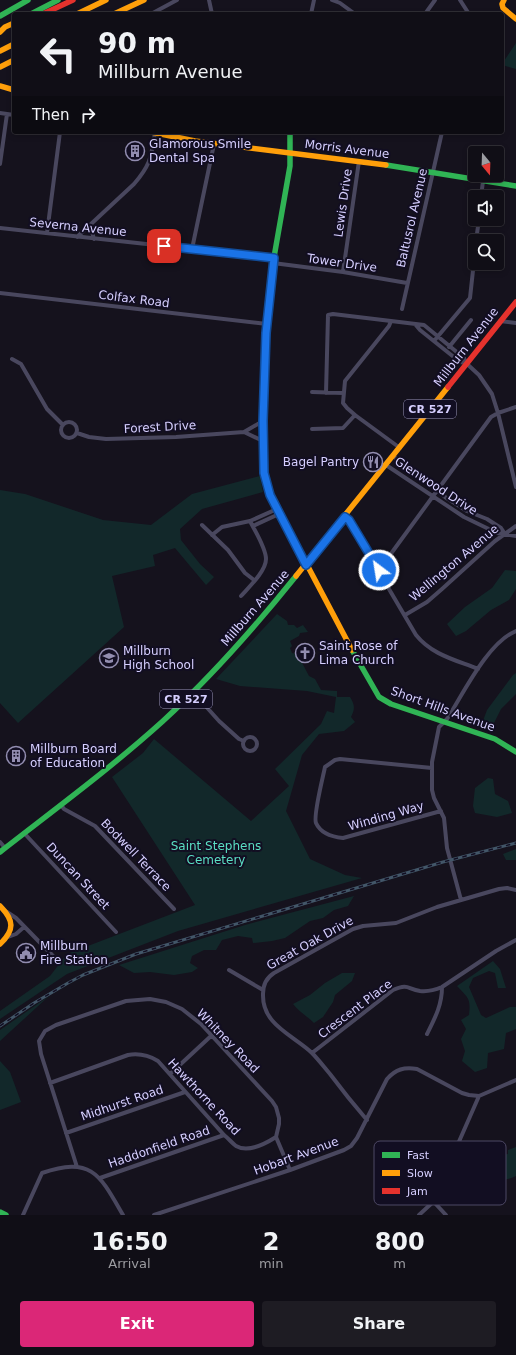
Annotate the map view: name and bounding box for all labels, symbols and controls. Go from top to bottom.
text: 90 m [98,27,176,60]
icon: left [32,28,84,80]
text: Millburn Avenue [98,61,242,82]
icon: right [77,104,99,126]
text: Then [32,106,69,124]
place label: Glamorous Smile Dental Spa [149,137,251,165]
street label: Morris Avenue [304,137,390,161]
building icon: Glamorous Smile Dental Spa [124,140,146,162]
north arrow [468,146,504,182]
map controls [468,146,504,270]
street label: Baltusrol Avenue [394,167,430,269]
street label: Lewis Drive [331,168,355,238]
button: sound [468,190,504,226]
street label: Severna Avenue [29,215,127,239]
pin [147,229,181,263]
button: search [468,234,504,270]
icon: arrive [153,235,175,257]
street label: Tower Drive [305,251,378,275]
street label: Colfax Road [98,288,170,310]
street label: Millburn Avenue [431,305,501,389]
road number: CR 527 [404,400,456,418]
street label: Forest Drive [123,418,197,436]
restaurant icon: Bagel Pantry [362,451,384,473]
street label: Glenwood Drive [392,454,480,518]
place label: Bagel Pantry [283,455,359,469]
street label: Wellington Avenue [407,522,501,604]
position arrow [358,549,400,591]
street label: Millburn Avenue [218,567,292,649]
place label: Saint Rose of Lima Church [319,639,398,667]
church icon: Saint Rose of Lima Church [294,642,316,664]
place label: Millburn High School [123,644,194,672]
school or university icon: Millburn High School [98,647,120,669]
street label: Short Hills Avenue [389,684,497,734]
road number: CR 527 [160,690,212,708]
place label: Millburn Board of Education [30,742,117,770]
building icon: Millburn Board of Education [5,745,27,767]
street label: Winding Way [347,799,425,833]
street label: Bodwell Terrace [98,816,174,894]
park label: Saint Stephens Cemetery [171,839,261,867]
street label: Duncan Street [43,840,113,913]
street label: Great Oak Drive [264,913,356,973]
place label: Millburn Fire Station [40,939,108,967]
public building icon: Millburn Fire Station [15,942,37,964]
street label: Crescent Place [315,977,395,1041]
street label: Whitney Road [194,1006,262,1076]
street label: Hawthorne Road [165,1056,243,1138]
street label: Midhurst Road [79,1082,165,1124]
street label: Haddonfield Road [106,1123,212,1171]
street label: Hobart Avenue [252,1134,340,1178]
legend [374,1141,506,1205]
text: Fast [407,1149,430,1162]
text: Slow [407,1167,433,1180]
text: Jam [406,1185,428,1198]
text: 16:50 [91,1228,168,1256]
text: 2 [263,1228,279,1256]
text: 800 [375,1228,425,1256]
text: Arrival [108,1256,151,1271]
text: min [259,1256,283,1271]
text: m [393,1256,406,1271]
button: Exit [20,1301,254,1347]
button: Share [262,1301,496,1347]

